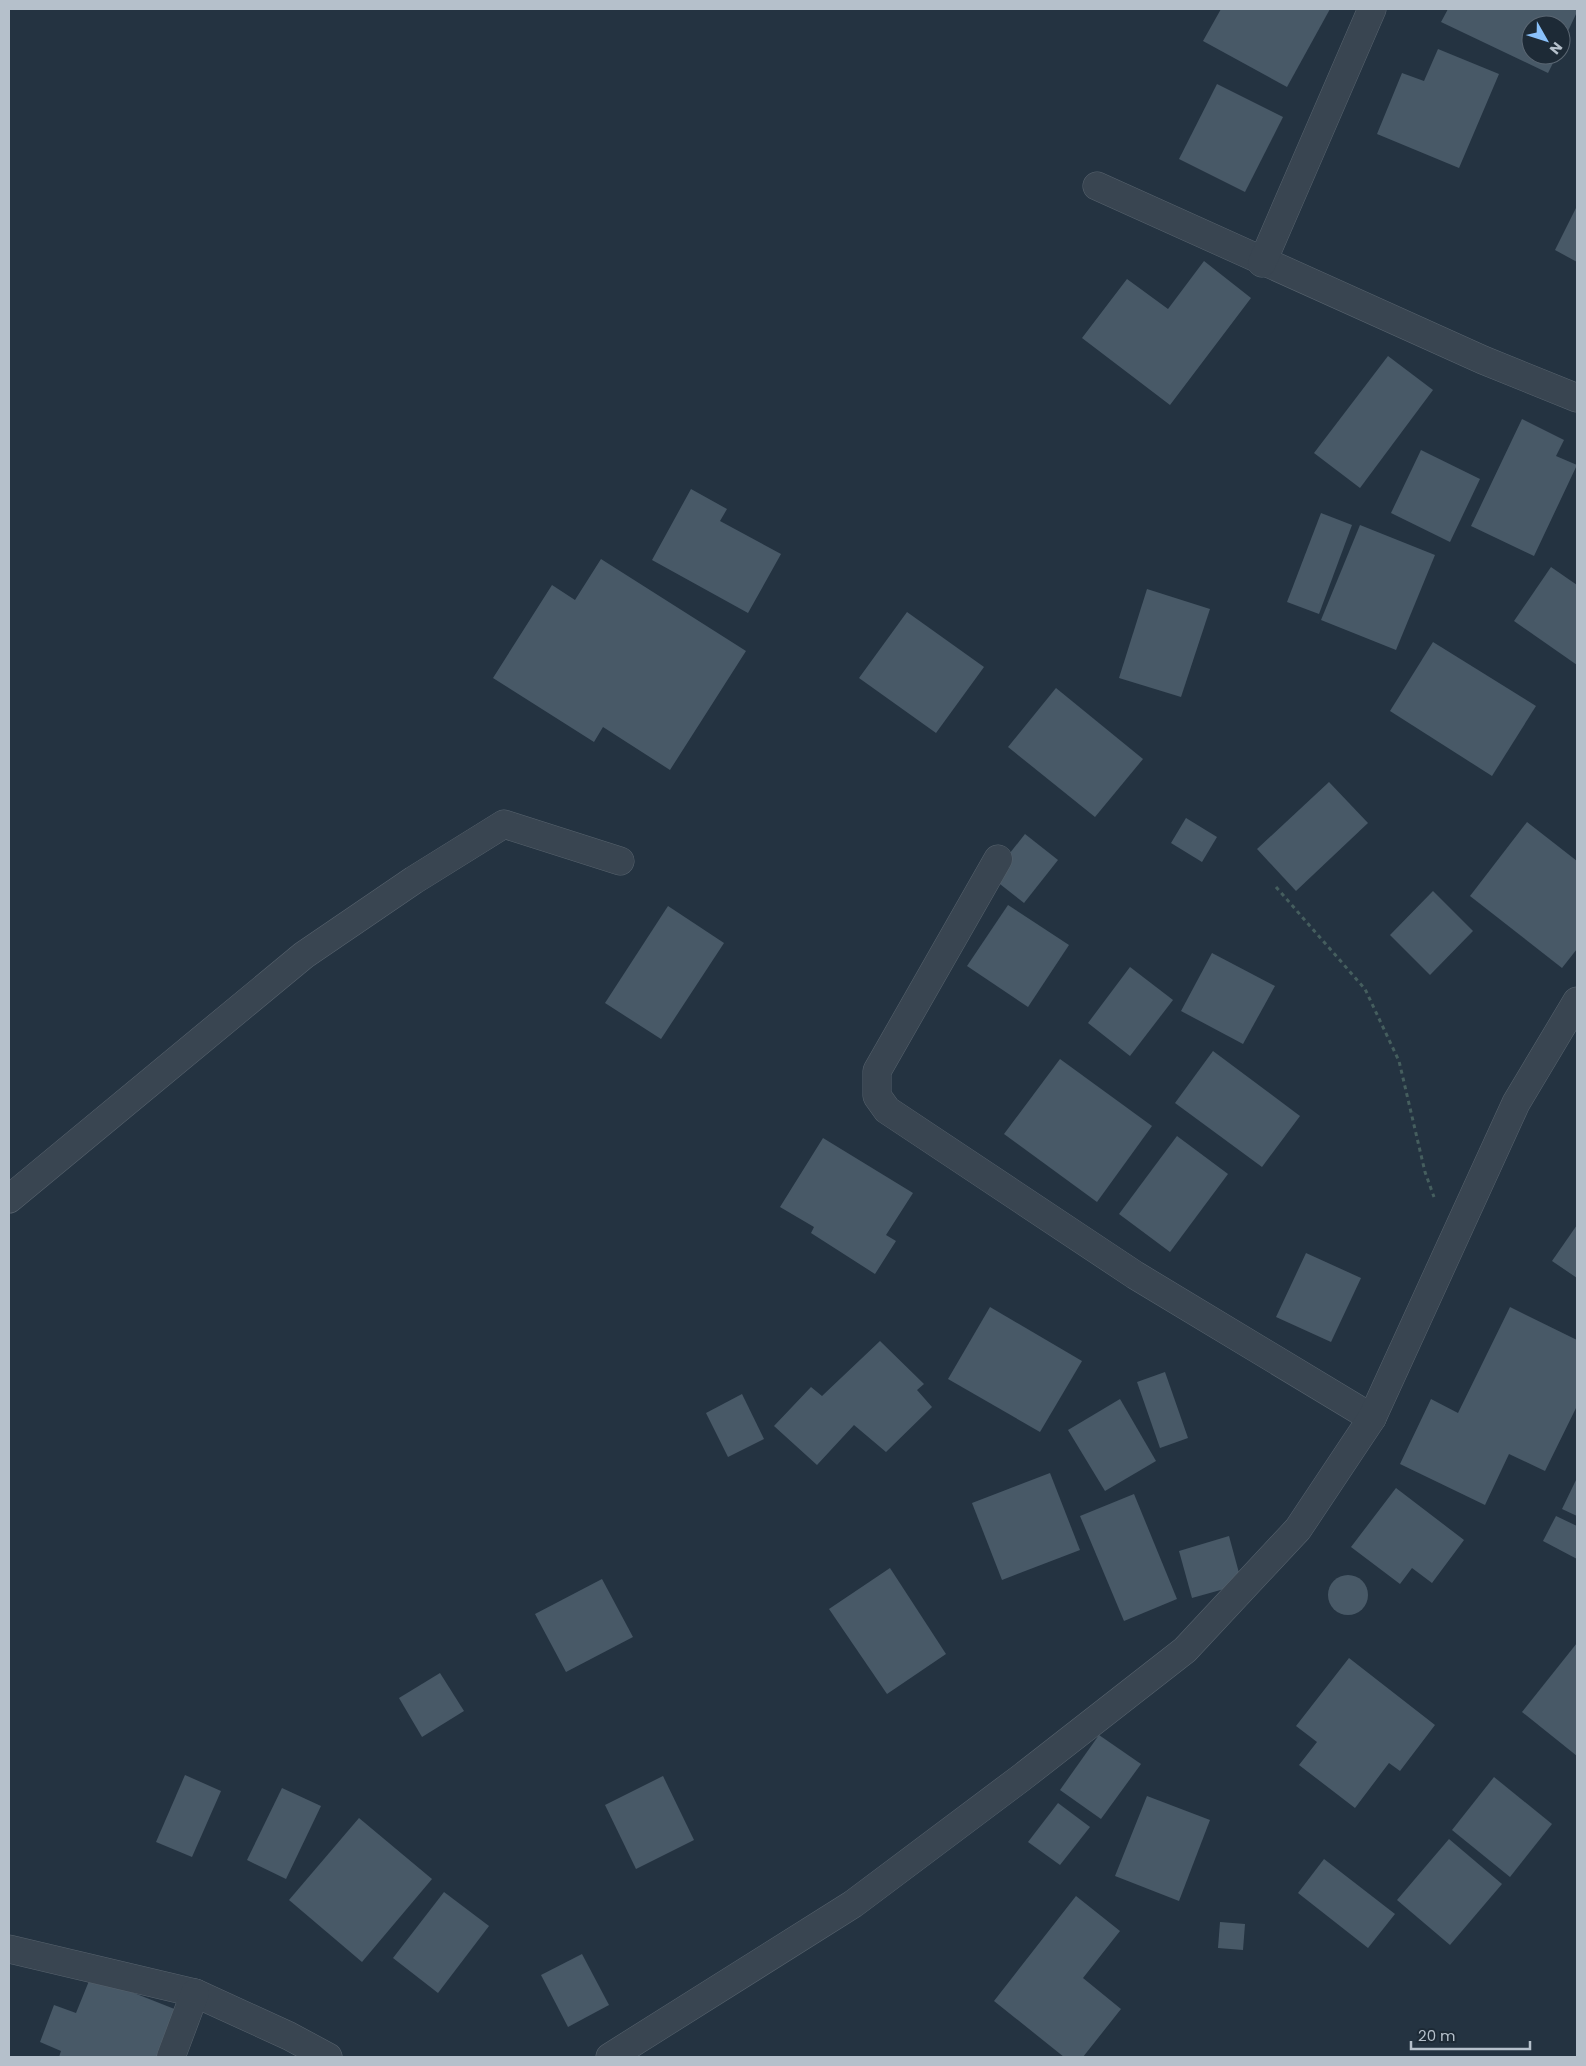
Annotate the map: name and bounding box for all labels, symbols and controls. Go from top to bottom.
north arrow [1521,15,1571,65]
text: N [1545,38,1567,59]
scale bar [1411,2018,1530,2050]
text: 20 m [1418,2025,1456,2046]

